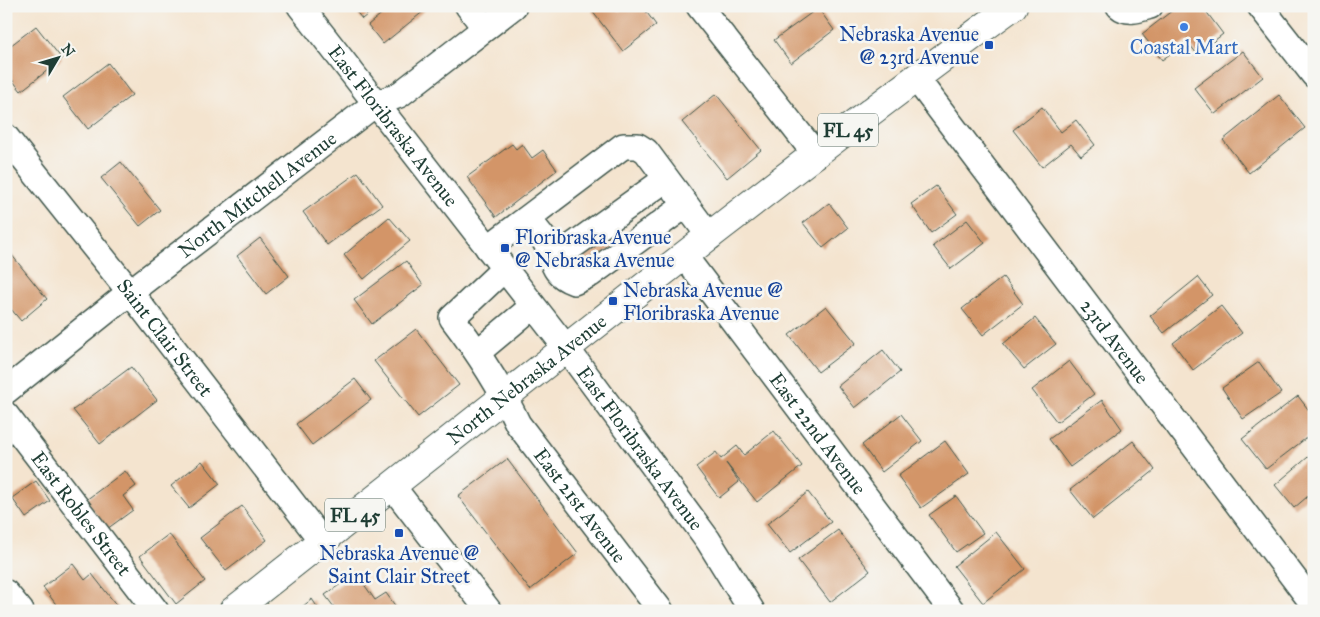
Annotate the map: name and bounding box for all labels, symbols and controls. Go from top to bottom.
marker: Coastal Mart [1178,21,1190,33]
place label: Nebraska Avenue @ 23rd Avenue [839,22,979,69]
north arrow [32,32,82,82]
place label: Coastal Mart [1130,35,1238,59]
marker: Nebraska Avenue @ 23rd Avenue [983,39,995,51]
text: N [57,40,78,60]
street label: East Floribraska Avenue [323,40,464,211]
road number: FL 45 [818,114,878,146]
street label: North Mitchell Avenue [173,126,341,263]
place label: Floribraska Avenue @ Nebraska Avenue [515,225,675,272]
marker: Floribraska Avenue @ Nebraska Avenue [499,242,511,254]
street label: Saint Clair Street [112,274,218,401]
place label: Nebraska Avenue @ Floribraska Avenue [623,278,783,325]
street label: 23rd Avenue [1075,294,1155,388]
marker: Nebraska Avenue @ Floribraska Avenue [607,295,619,307]
street label: North Nebraska Avenue [442,309,611,450]
street label: East Floribraska Avenue [572,361,709,535]
street label: East 22nd Avenue [764,368,872,499]
street label: East 21st Avenue [529,443,632,568]
street label: East Robles Street [26,447,137,580]
road number: FL 45 [325,498,385,532]
marker: Nebraska Avenue @ Saint Clair Street [393,527,405,539]
place label: Nebraska Avenue @ Saint Clair Street [319,541,479,588]

